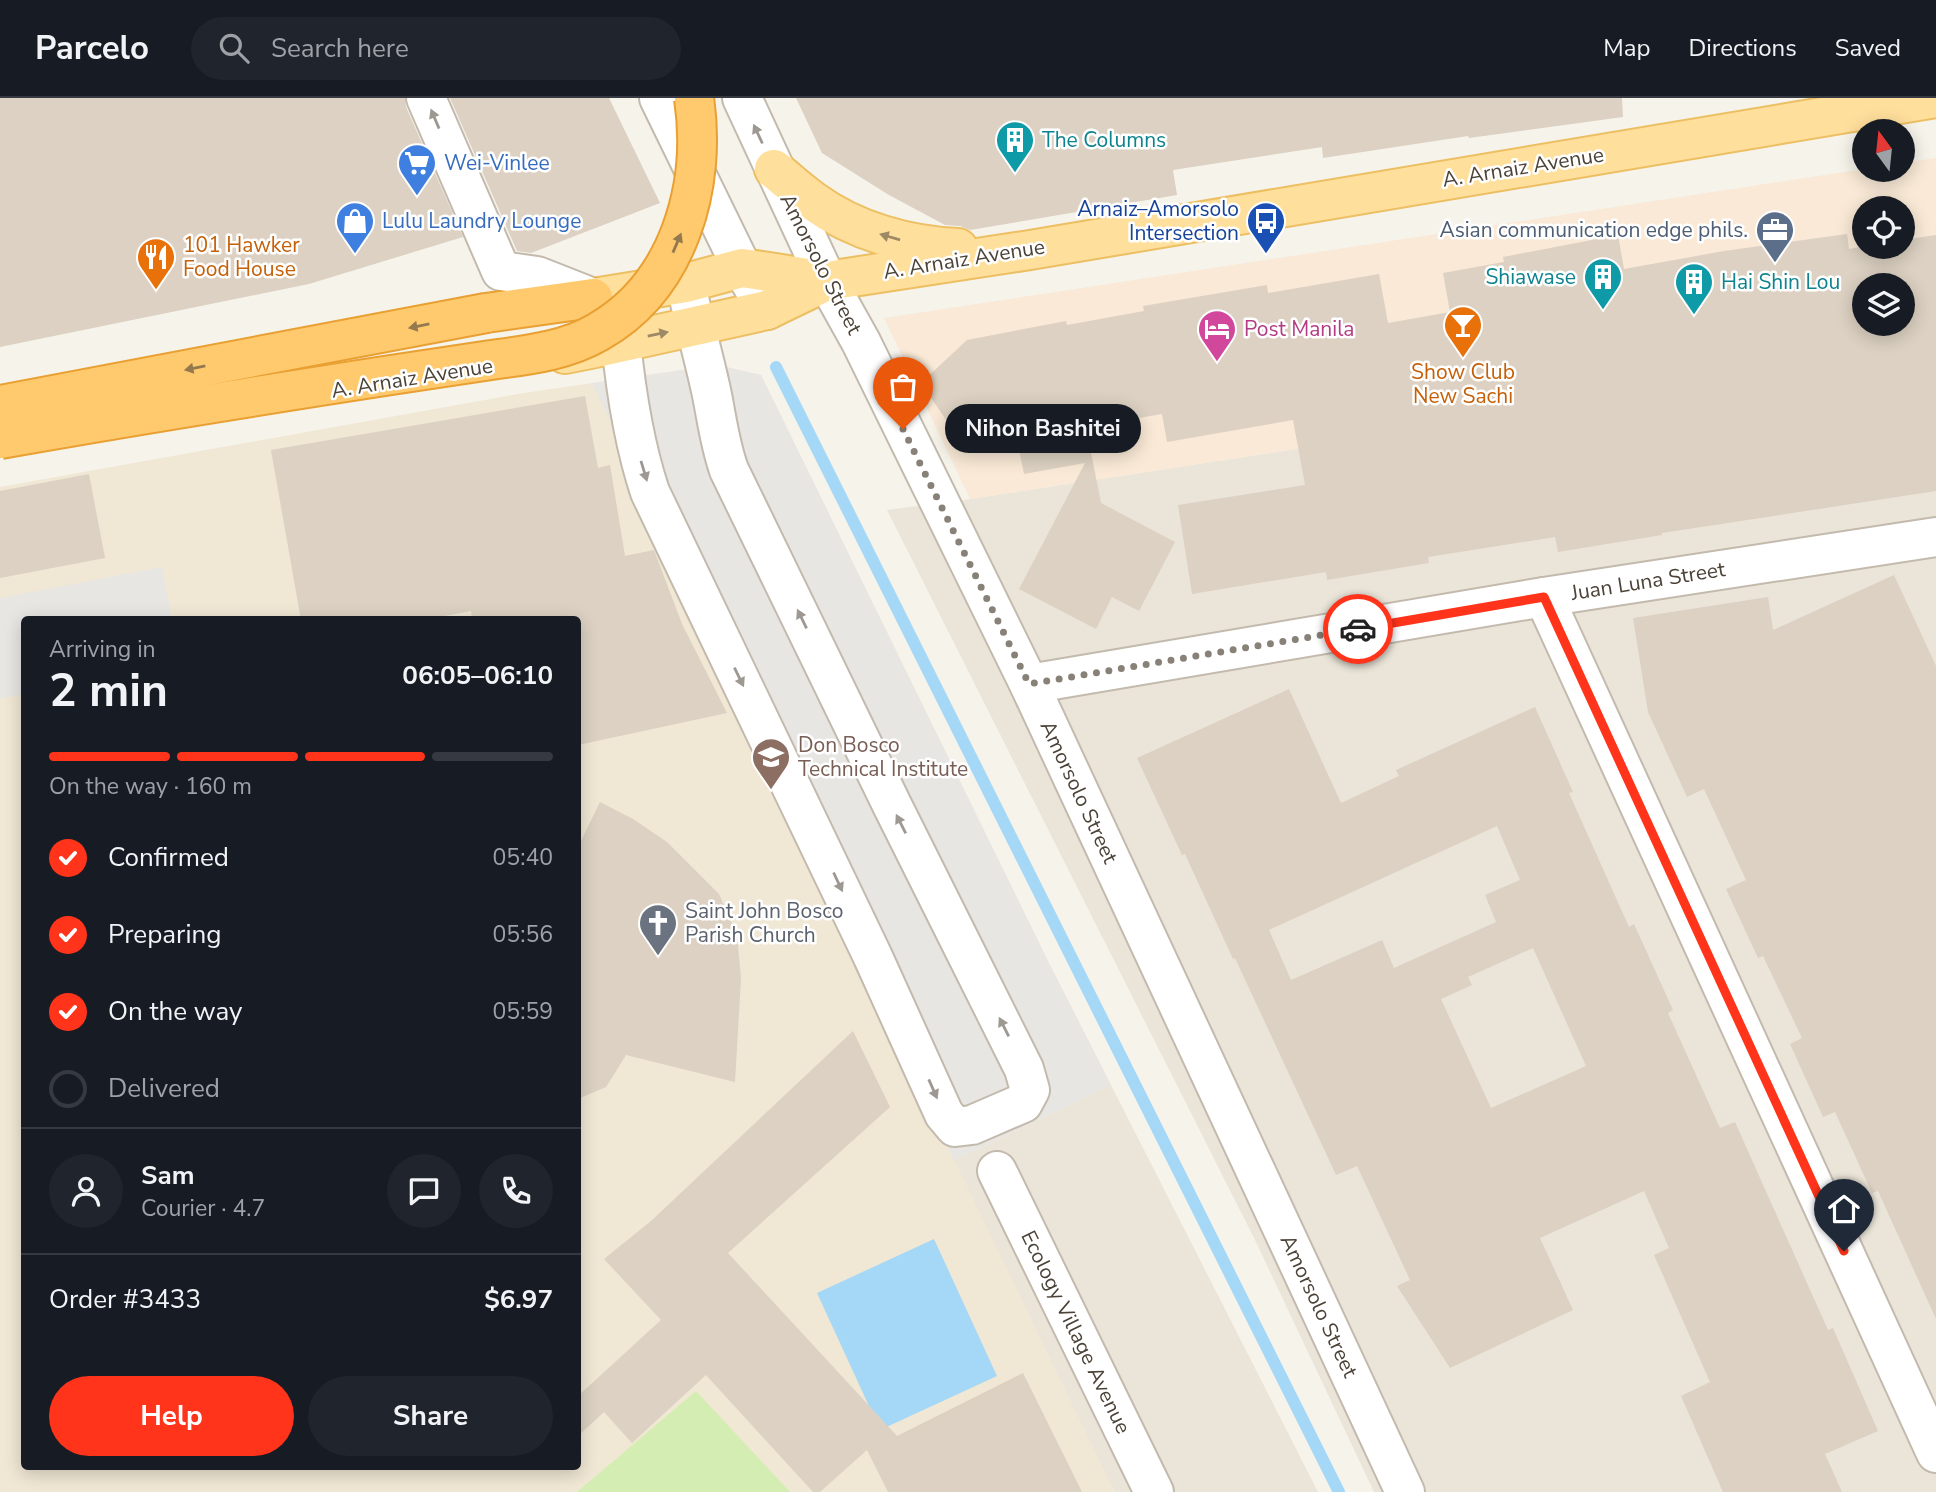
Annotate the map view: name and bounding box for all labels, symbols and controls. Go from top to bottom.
search box [191,17,681,80]
text: Parcelo [35,26,149,71]
icon: search [215,29,253,67]
text: Search here [271,31,409,66]
text: Map [1603,32,1650,64]
text: Directions [1688,32,1797,64]
text: Saved [1835,32,1901,64]
one-way arrow [429,108,440,129]
building icon: The Columns [994,119,1036,174]
north arrow [1852,119,1914,182]
map controls [1852,119,1915,336]
one-way arrow [752,124,764,144]
place label: The Columns [1042,126,1166,154]
street label: A. Arnaiz Avenue [1440,140,1606,194]
supermarket icon: Wei-Vinlee [396,142,438,197]
place label: Wei-Vinlee [444,149,550,177]
street label: Amorsolo Street [773,189,869,340]
place label: Arnaiz–Amorsolo Intersection [1077,195,1239,247]
button: locate [1852,196,1915,259]
shop icon: Lulu Laundry Lounge [334,200,376,255]
bus stop icon: Arnaiz–Amorsolo Intersection [1245,200,1287,255]
place label: Lulu Laundry Lounge [382,207,581,235]
office icon: Asian communication edge phils. [1754,209,1796,264]
place label: Asian communication edge phils. [1439,216,1748,244]
place label: 101 Hawker Food House [183,231,300,283]
one-way arrow [878,231,900,242]
one-way arrow [671,232,682,253]
street label: A. Arnaiz Avenue [881,232,1047,286]
restaurant icon: 101 Hawker Food House [135,236,177,291]
building icon: Shiawase [1582,256,1624,311]
building icon: Hai Shin Lou [1673,261,1715,316]
place label: Shiawase [1485,263,1576,291]
place label: Hai Shin Lou [1721,268,1840,296]
button: layers [1852,273,1915,336]
bar icon: Show Club New Sachi [1442,304,1484,359]
hotel icon: Post Manila [1196,308,1238,363]
place label: Post Manila [1244,315,1354,343]
one-way arrow [408,321,430,332]
one-way arrow [647,329,669,340]
street label: A. Arnaiz Avenue [329,351,495,405]
pin [873,357,933,429]
place label: Show Club New Sachi [1411,358,1515,410]
one-way arrow [184,363,206,374]
icon: bag [884,368,922,406]
callout: Nihon Bashitei [945,404,1141,454]
text: Nihon Bashitei [965,413,1121,444]
one-way arrow [639,461,649,482]
street label: Juan Luna Street [1568,555,1728,607]
courier [1323,594,1393,664]
one-way arrow [796,609,808,629]
icon: car [1339,610,1377,648]
text: Arriving in [49,634,156,665]
text: 06:05–06:10 [402,658,553,693]
text: 2 min [49,659,168,722]
one-way arrow [734,667,745,687]
street label: Amorsolo Street [1034,716,1125,869]
place label: Don Bosco Technical Institute [798,731,968,783]
school or university icon: Don Bosco Technical Institute [750,736,792,791]
text: On the way · 160 m [49,771,252,802]
one-way arrow [896,814,907,834]
icon: check [49,839,87,877]
text: Confirmed [108,840,229,875]
text: 05:40 [493,842,553,873]
one-way arrow [833,872,844,893]
place label: Saint John Bosco Parish Church [685,897,844,949]
church icon: Saint John Bosco Parish Church [637,902,679,957]
icon: check [49,916,87,954]
text: Preparing [108,917,221,952]
text: 05:56 [493,919,553,950]
icon: check [49,993,87,1031]
text: On the way [108,994,242,1029]
text: 05:59 [493,996,553,1027]
one-way arrow [998,1017,1009,1037]
text: Delivered [108,1071,220,1106]
one-way arrow [927,1079,939,1099]
button: person [49,1154,123,1228]
button: chat [387,1154,461,1228]
button: phone [479,1154,553,1228]
text: Sam [141,1158,194,1193]
pin [1814,1179,1874,1251]
icon: home [1825,1190,1863,1228]
text: Courier · 4.7 [141,1193,265,1224]
street label: Ecology Village Avenue [1015,1226,1137,1438]
street label: Amorsolo Street [1274,1230,1365,1383]
text: Order #3433 [49,1282,201,1317]
text: $6.97 [484,1282,553,1317]
button: Help [49,1376,294,1456]
button: Share [308,1376,553,1456]

